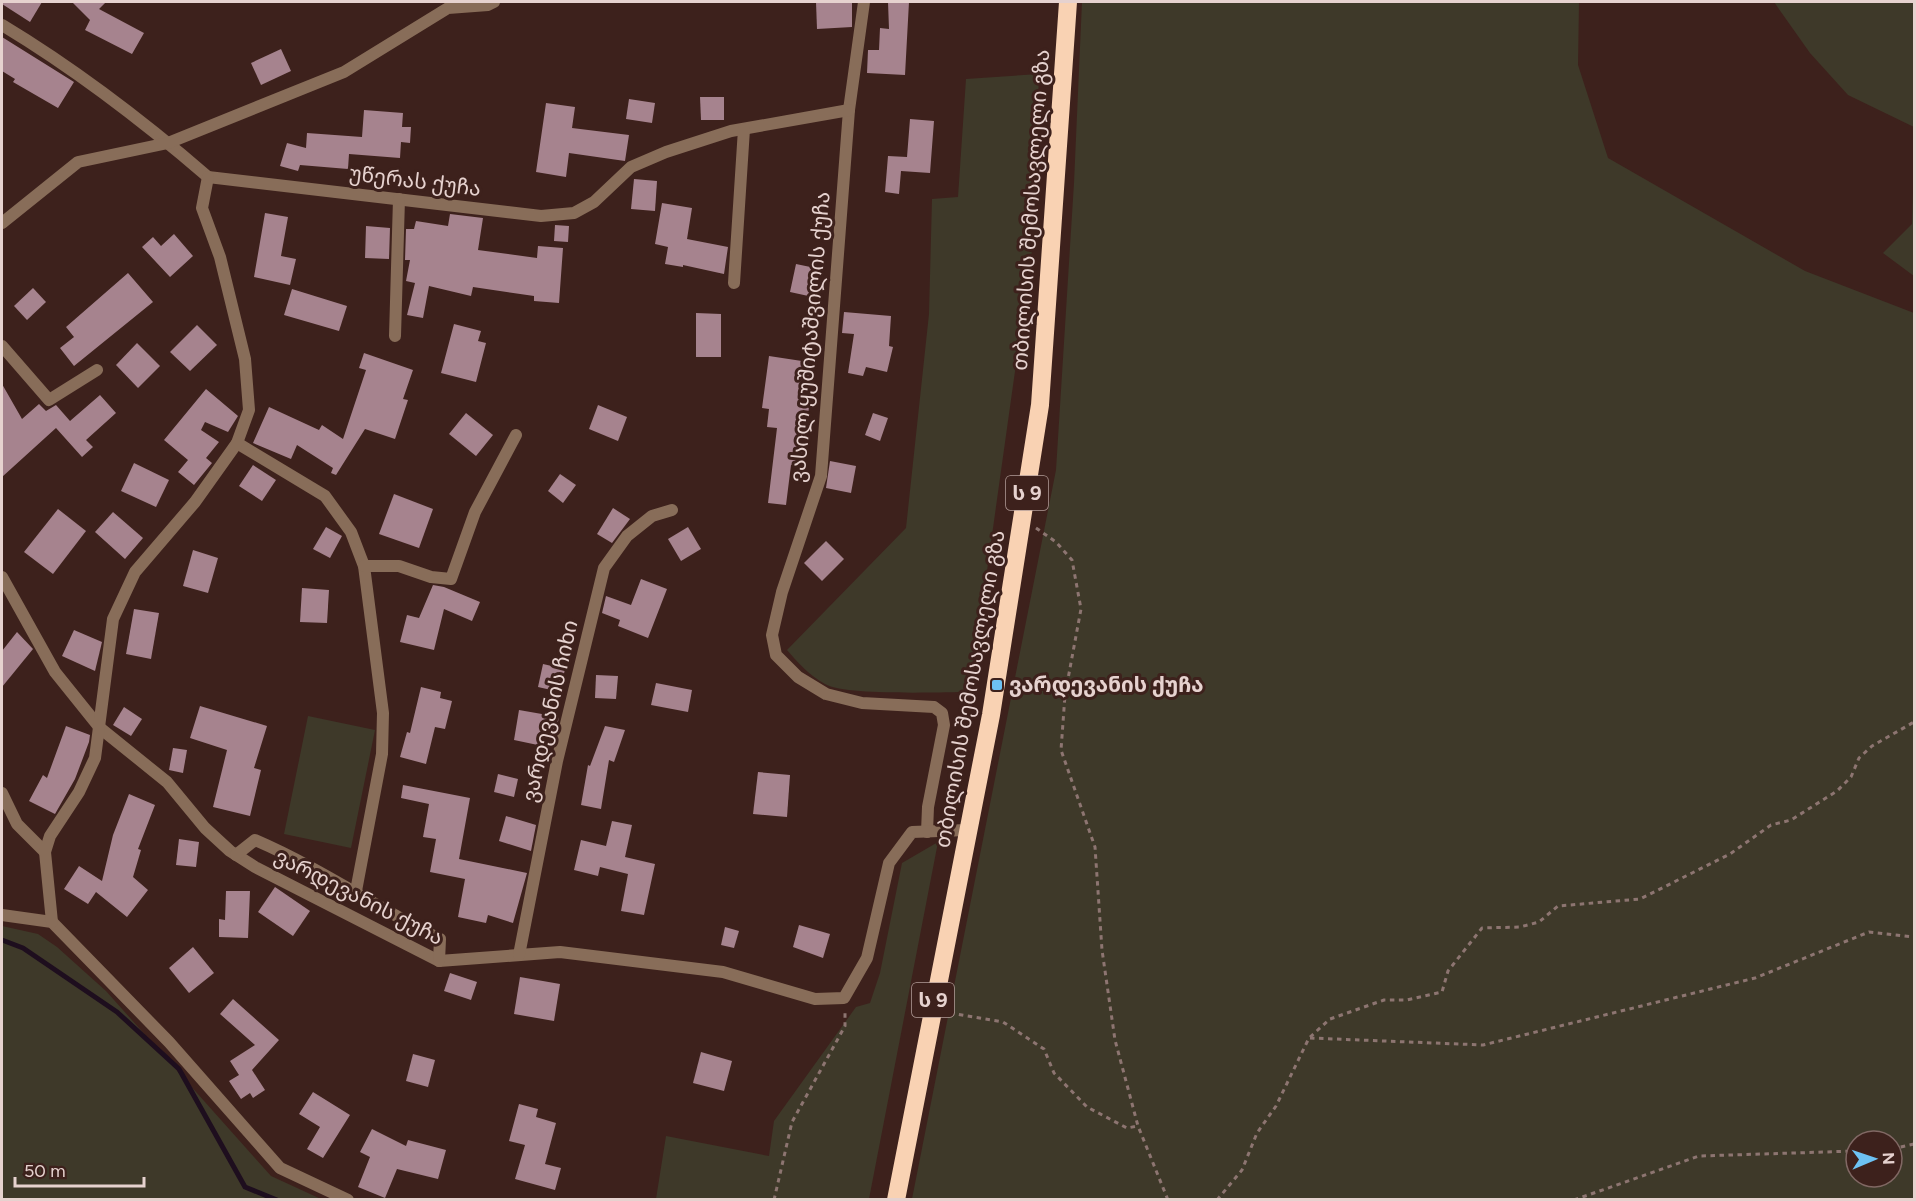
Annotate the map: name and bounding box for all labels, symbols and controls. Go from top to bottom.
street label: თბილისის შემოსავლელი გზა [1007,48,1055,372]
street label: უწერას ქუჩა [348,160,482,201]
street label: ვასილ ყუშიტაშვილის ქუჩა [784,190,836,484]
road number: ს 9 [1006,476,1048,510]
street label: თბილისის შემოსავლელი გზა [929,528,1011,850]
street label: ვარდევანის ჩიხი [516,617,584,805]
place label: ვარდევანის ქუჩა [1009,672,1203,698]
marker: ვარდევანის ქუჩა [990,678,1004,692]
street label: ვარდევანის ქუჩა [270,843,448,951]
road number: ს 9 [912,983,954,1017]
north arrow [1844,1129,1904,1189]
scale bar [15,1150,144,1188]
text: N [1879,1152,1898,1165]
text: 50 m [24,1160,66,1182]

